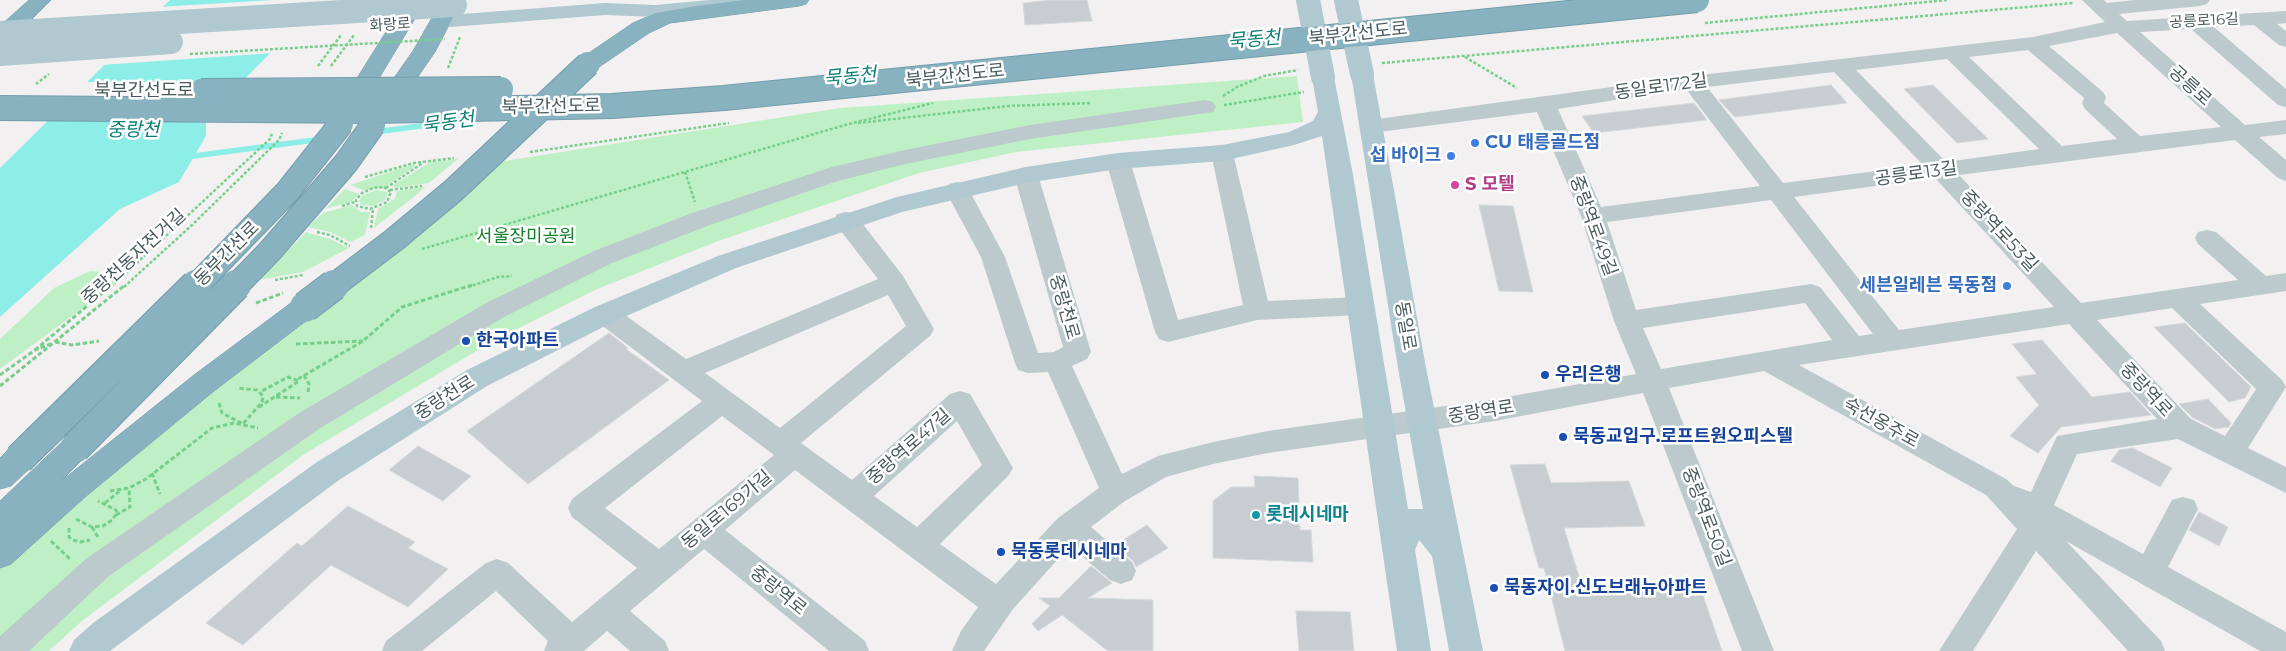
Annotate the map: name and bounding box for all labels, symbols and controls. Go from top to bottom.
street label: 공릉로16길 [2169,10,2239,32]
street label: 화랑로 [369,15,411,35]
street label: 북부간선도로 [1307,18,1409,50]
water label: 묵동천 [1227,26,1281,54]
street label: 북부간선도로 [904,60,1006,92]
street label: 공릉로 [2164,61,2216,111]
water label: 묵동천 [823,63,877,91]
street label: 동일로172길 [1613,70,1709,104]
street label: 북부간선도로 [94,80,194,102]
street label: 북부간선도로 [501,95,601,119]
water label: 묵동천 [420,108,476,138]
water label: 중랑천 [107,119,159,141]
place label: CU 태릉골드점 [1485,132,1600,154]
marker: CU 태릉골드점 [1469,137,1481,149]
place label: 섭 바이크 [1370,145,1441,167]
marker: 섭 바이크 [1445,150,1457,162]
street label: 공릉로13길 [1873,158,1959,190]
street label: 중랑역로49길 [1565,173,1621,279]
place label: S 모텔 [1465,174,1515,196]
marker: S 모텔 [1449,179,1461,191]
street label: 중랑역로53길 [1956,186,2042,276]
street label: 중랑천동자전거길 [78,205,190,309]
street label: 동부간선로 [190,217,264,291]
park label: 서울장미공원 [476,226,576,248]
street label: 중랑천로 [1044,272,1084,342]
place label: 세븐일레븐 묵동점 [1859,275,1997,297]
marker: 세븐일레븐 묵동점 [2001,280,2013,292]
street label: 동일로 [1390,300,1420,352]
place label: 한국아파트 [476,330,559,352]
marker: 한국아파트 [460,335,472,347]
street label: 중랑역로 [2116,358,2176,422]
place label: 우리은행 [1555,364,1621,386]
marker: 우리은행 [1539,369,1551,381]
street label: 중랑천로 [411,371,479,425]
street label: 숙선옹주로 [1840,393,1922,453]
street label: 중랑역로 [1447,396,1515,428]
street label: 중랑역로47길 [863,405,955,489]
place label: 묵동교입구.로프트원오피스텔 [1573,426,1793,448]
marker: 묵동교입구.로프트원오피스텔 [1557,431,1569,443]
street label: 중랑역로50길 [1677,464,1735,570]
street label: 동일로169가길 [677,466,777,554]
place label: 롯데시네마 [1266,504,1349,526]
marker: 롯데시네마 [1250,509,1262,521]
place label: 묵동롯데시네마 [1011,541,1127,563]
marker: 묵동롯데시네마 [995,546,1007,558]
street label: 중랑역로 [745,562,811,620]
place label: 묵동자이.신도브래뉴아파트 [1504,577,1707,599]
marker: 묵동자이.신도브래뉴아파트 [1488,582,1500,594]

